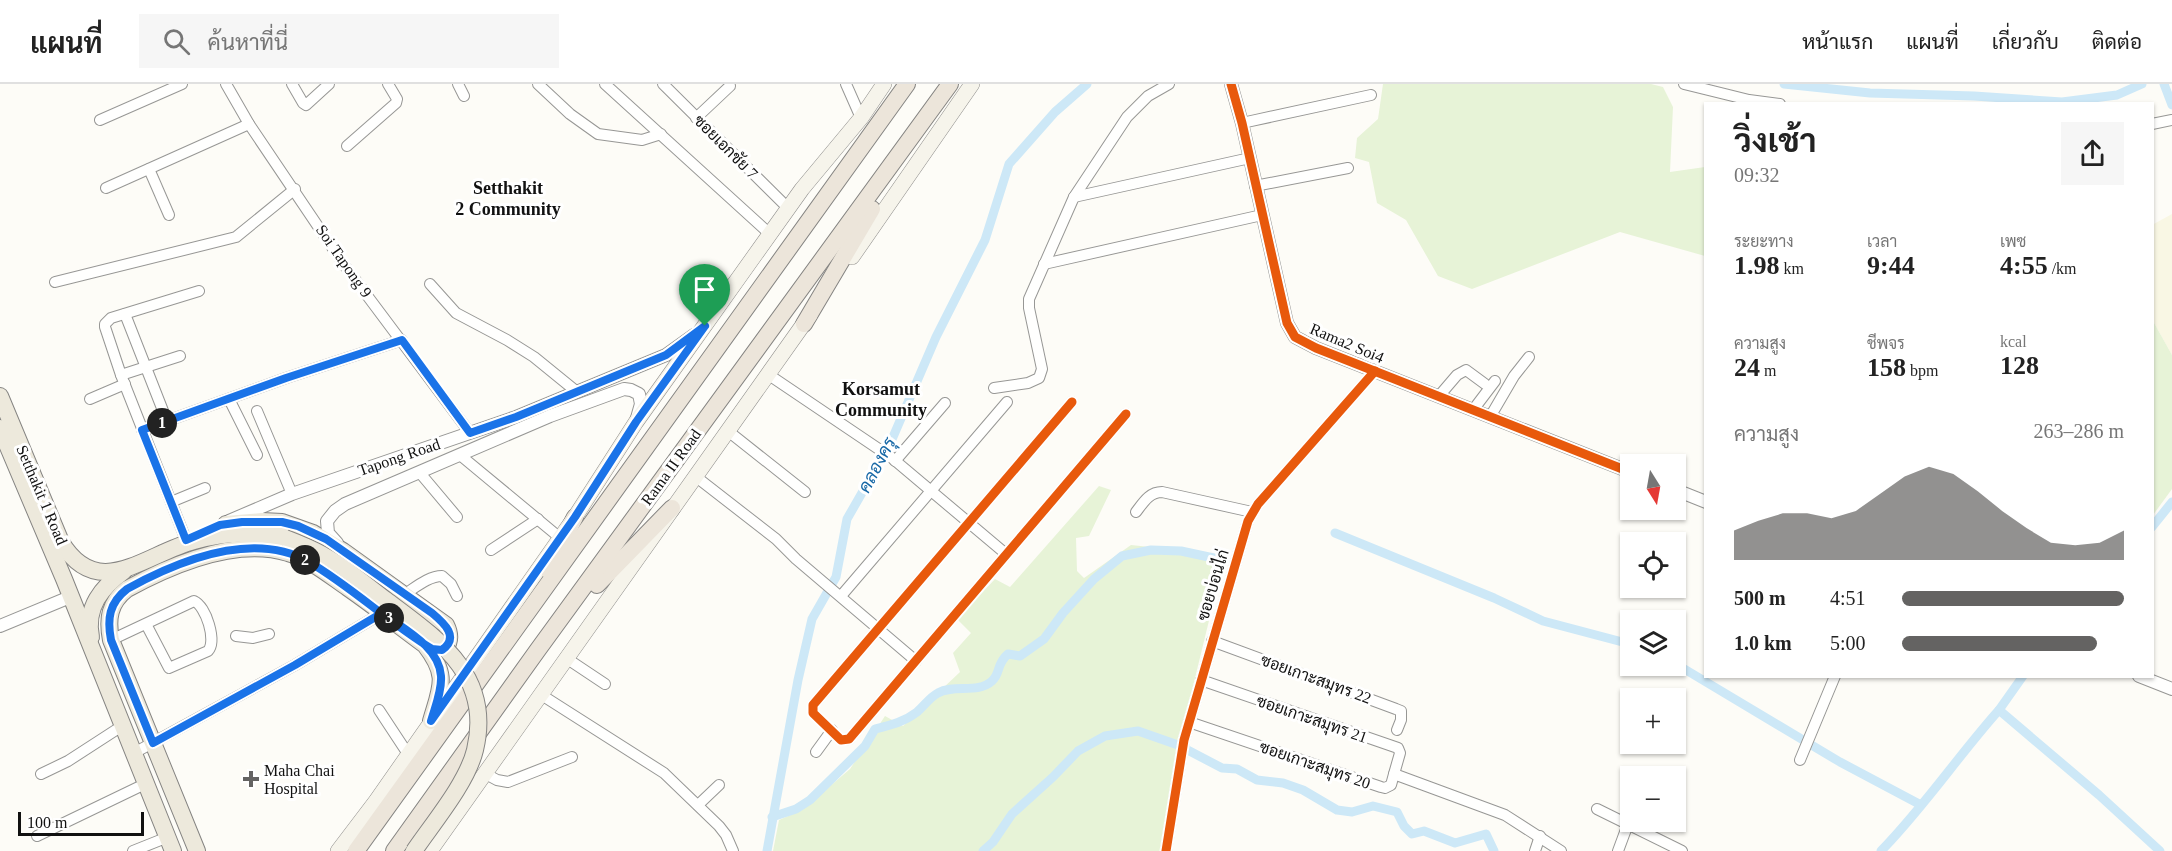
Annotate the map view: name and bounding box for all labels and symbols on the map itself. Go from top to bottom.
street label: ซอยเอกชัย 7 [691,110,763,182]
district label: Setthakit 2 Community [455,178,561,219]
street label: Soi Tapong 9 [312,221,375,301]
pin [679,264,730,326]
street label: Rama2 Soi4 [1307,320,1387,366]
district label: Korsamut Community [835,379,927,420]
pin: 1 [147,408,177,438]
street label: Rama II Road [638,426,704,508]
water label: คลองครุ [854,433,902,497]
street label: Tapong Road [356,435,443,480]
street label: Setthakit 1 Road [13,443,71,547]
north arrow [1620,454,1686,520]
pin: 2 [290,545,320,575]
street label: ซอยบ่อนไก่ [1191,546,1232,623]
pin: 3 [374,603,404,633]
street label: ซอยเกาะสมุทร 22 [1257,651,1374,710]
street label: ซอยเกาะสมุทร 21 [1253,692,1370,749]
street label: ซอยเกาะสมุทร 20 [1256,738,1373,795]
place label: Maha Chai Hospital [264,762,335,798]
marker: Maha Chai Hospital [242,770,260,788]
scale bar [18,809,144,836]

